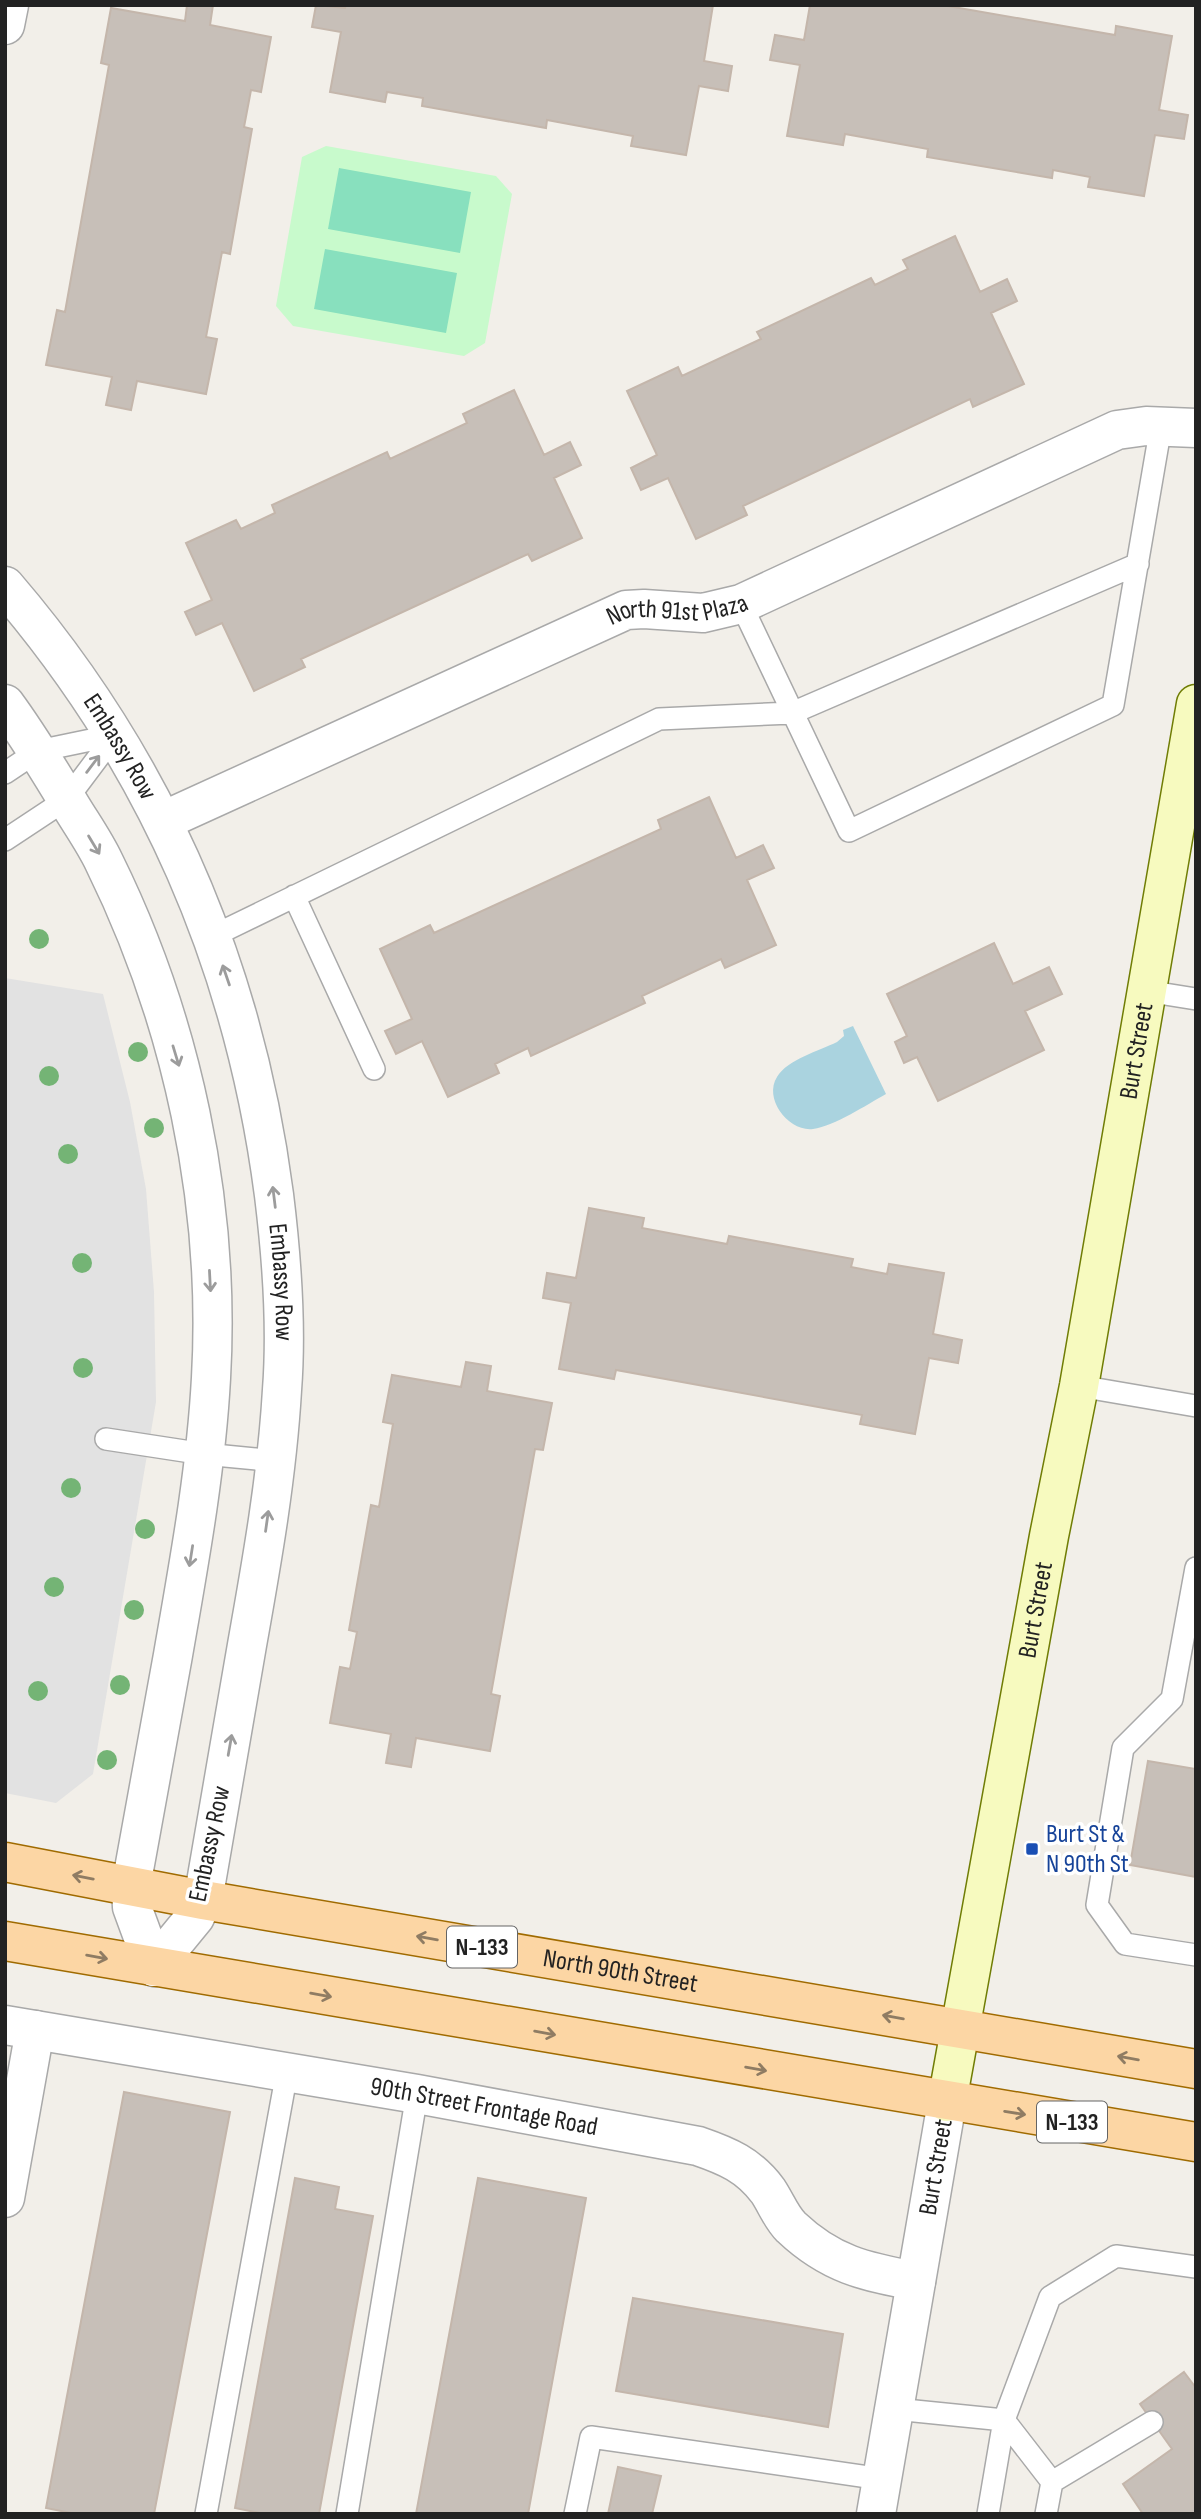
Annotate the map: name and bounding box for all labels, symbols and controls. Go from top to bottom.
street label: North 91st Plaza [601,587,753,632]
street label: Embassy Row [76,688,164,805]
one-way arrow [85,756,100,774]
one-way arrow [87,834,101,854]
one-way arrow [219,964,232,986]
street label: Burt Street [1113,1000,1160,1102]
one-way arrow [170,1045,183,1067]
one-way arrow [267,1186,280,1209]
street label: Embassy Row [262,1222,300,1341]
one-way arrow [204,1269,217,1292]
one-way arrow [261,1510,274,1533]
one-way arrow [184,1544,197,1567]
street label: Burt Street [1012,1559,1060,1661]
one-way arrow [224,1734,237,1757]
street label: Embassy Row [183,1783,237,1905]
place label: Burt St & N 90th St [1046,1819,1129,1880]
marker: Burt St & N 90th St [1024,1841,1040,1857]
one-way arrow [72,1870,95,1883]
road number: N-133 [447,1926,517,1968]
one-way arrow [416,1931,439,1944]
street label: North 90th Street [541,1943,700,1999]
one-way arrow [85,1951,108,1964]
one-way arrow [309,1989,332,2002]
one-way arrow [882,2010,905,2023]
one-way arrow [533,2027,556,2040]
one-way arrow [1118,2050,1140,2064]
one-way arrow [744,2063,767,2076]
street label: 90th Street Frontage Road [368,2071,600,2143]
road number: N-133 [1037,2102,1107,2143]
one-way arrow [1003,2107,1026,2120]
street label: Burt Street [912,2117,959,2218]

